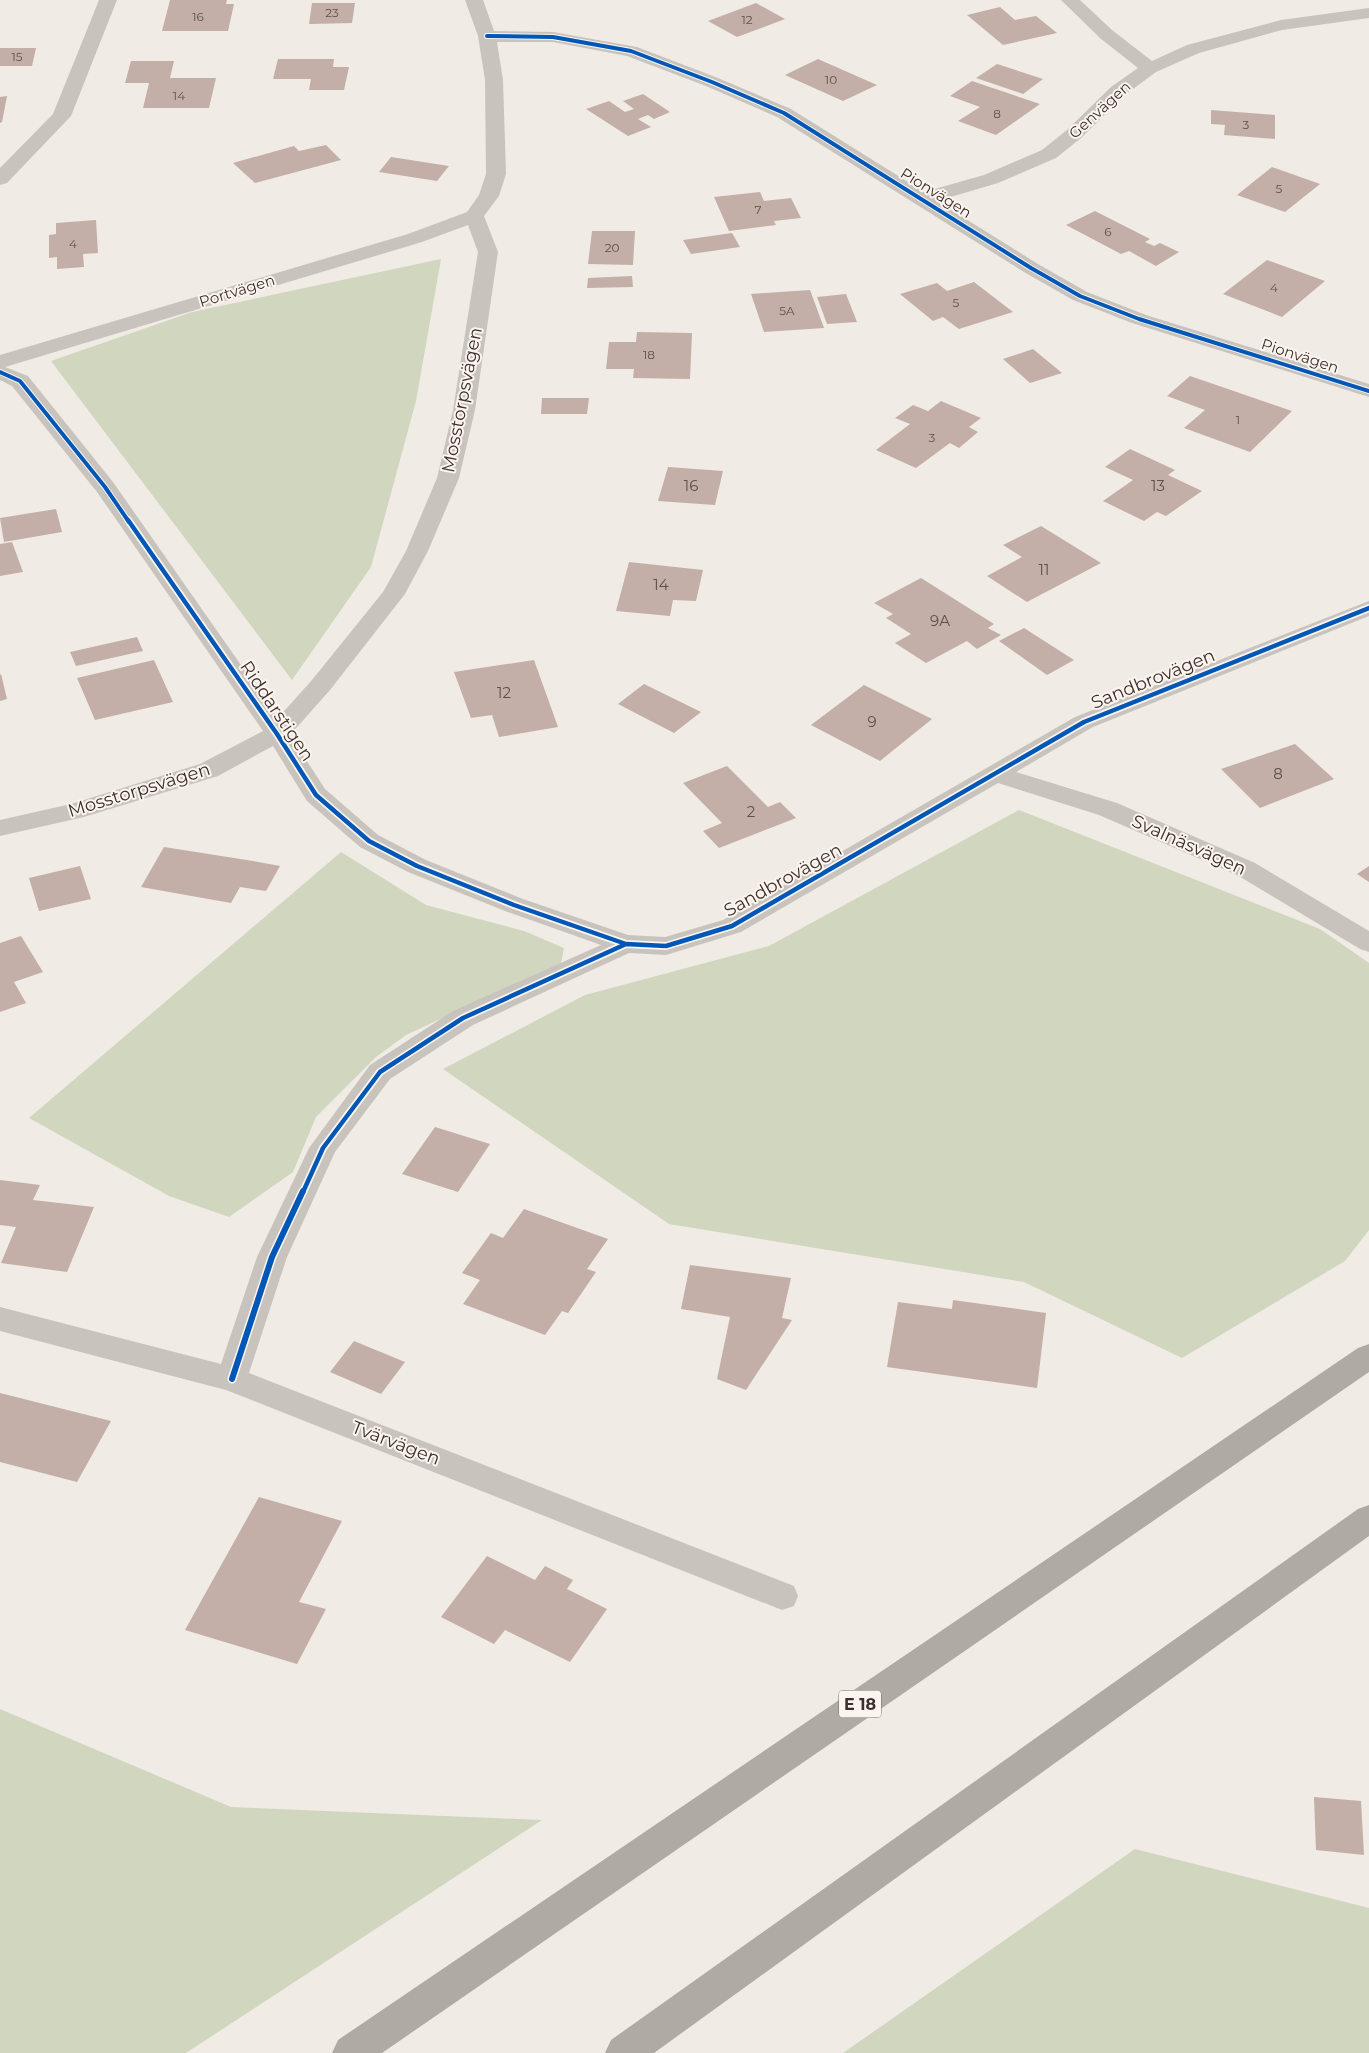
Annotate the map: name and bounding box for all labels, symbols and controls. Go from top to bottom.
house number: 23 [325,5,339,20]
house number: 16 [192,9,204,24]
house number: 12 [741,12,753,27]
house number: 15 [11,49,23,64]
house number: 10 [825,72,837,87]
street label: Genvägen [1065,77,1135,142]
house number: 14 [173,88,185,103]
house number: 8 [993,106,1001,121]
house number: 3 [1243,117,1250,132]
street label: Pionvägen [897,163,975,222]
house number: 5 [1276,181,1283,196]
house number: 7 [754,202,762,217]
house number: 6 [1104,224,1112,239]
house number: 4 [69,236,77,251]
house number: 20 [605,240,619,255]
street label: Portvägen [197,270,277,311]
house number: 4 [1270,280,1278,295]
house number: 5 [953,295,960,310]
house number: 5A [779,303,795,318]
street label: Mosstorpsvägen [437,325,487,475]
street label: Pionvägen [1259,334,1341,377]
house number: 18 [643,347,655,362]
house number: 1 [1236,412,1240,427]
house number: 3 [929,430,936,445]
house number: 16 [684,476,698,495]
house number: 13 [1151,476,1165,495]
house number: 11 [1039,560,1049,579]
house number: 14 [653,575,669,594]
house number: 9A [930,611,950,630]
street label: Sandbrovägen [1088,644,1218,714]
street label: Riddarstigen [235,657,319,765]
house number: 12 [497,683,511,702]
house number: 9 [867,712,877,731]
street label: Mosstorpsvägen [65,758,213,822]
house number: 8 [1273,764,1283,783]
house number: 2 [747,802,755,821]
street label: Svalnäsvägen [1129,810,1249,880]
street label: Sandbrovägen [720,838,846,922]
street label: Tvärvägen [349,1416,443,1470]
road number: E 18 [839,1690,881,1718]

